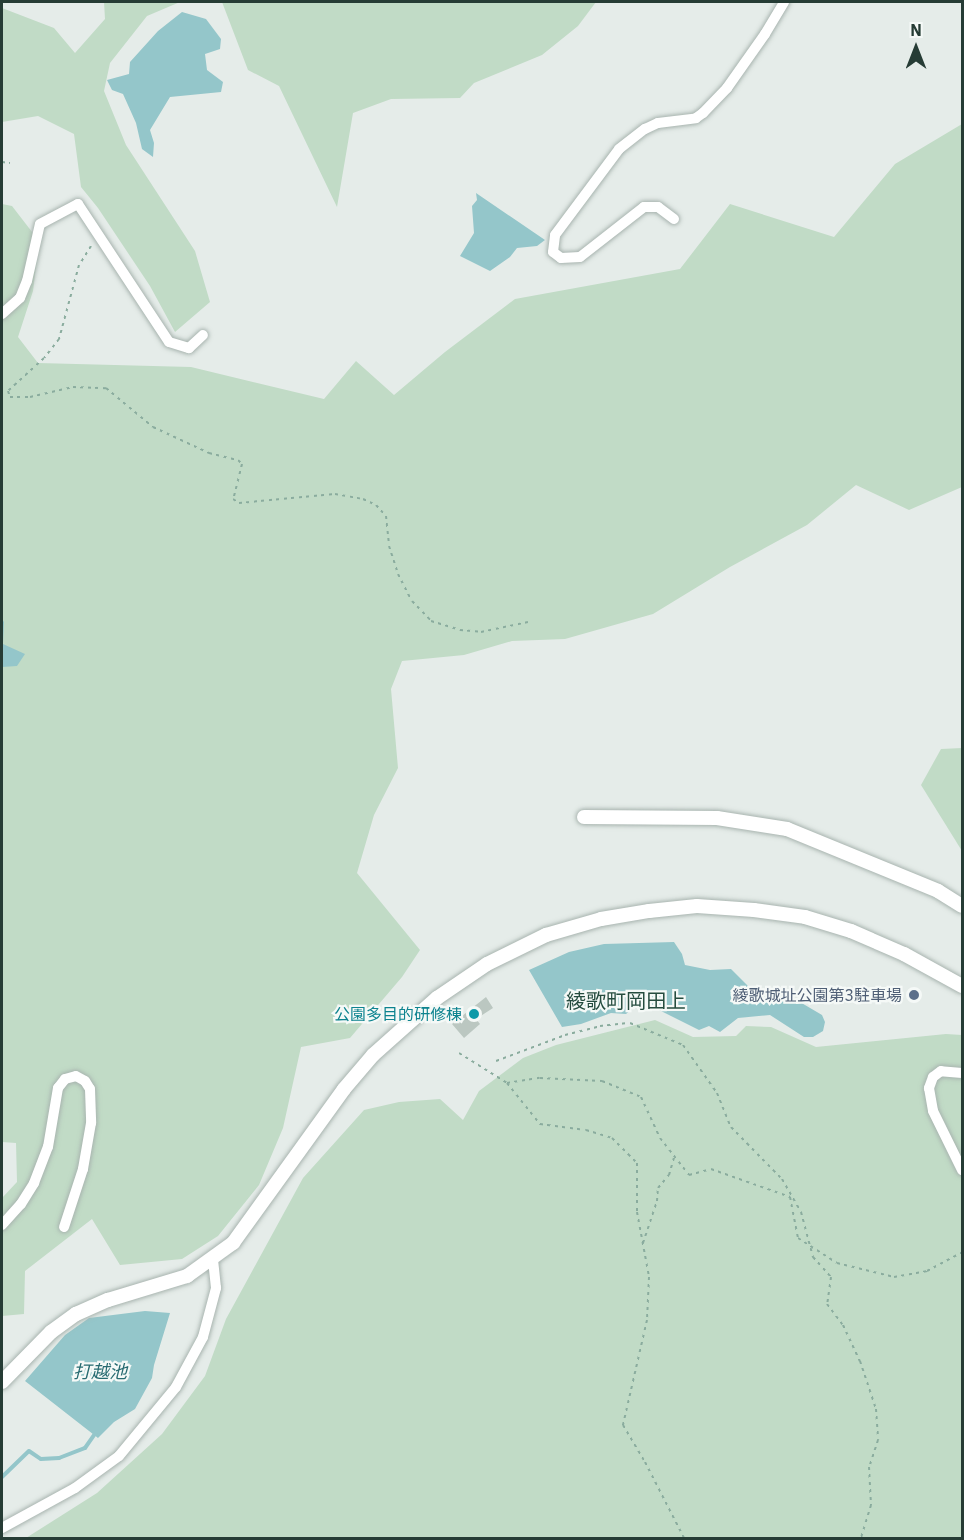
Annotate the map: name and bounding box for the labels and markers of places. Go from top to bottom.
place label: 綾歌城址公園第3駐車場 [732,985,902,1005]
marker: 綾歌城址公園第3駐車場 [907,988,921,1002]
place label: 公園多目的研修棟 [334,1004,462,1024]
marker: 公園多目的研修棟 [467,1007,481,1021]

